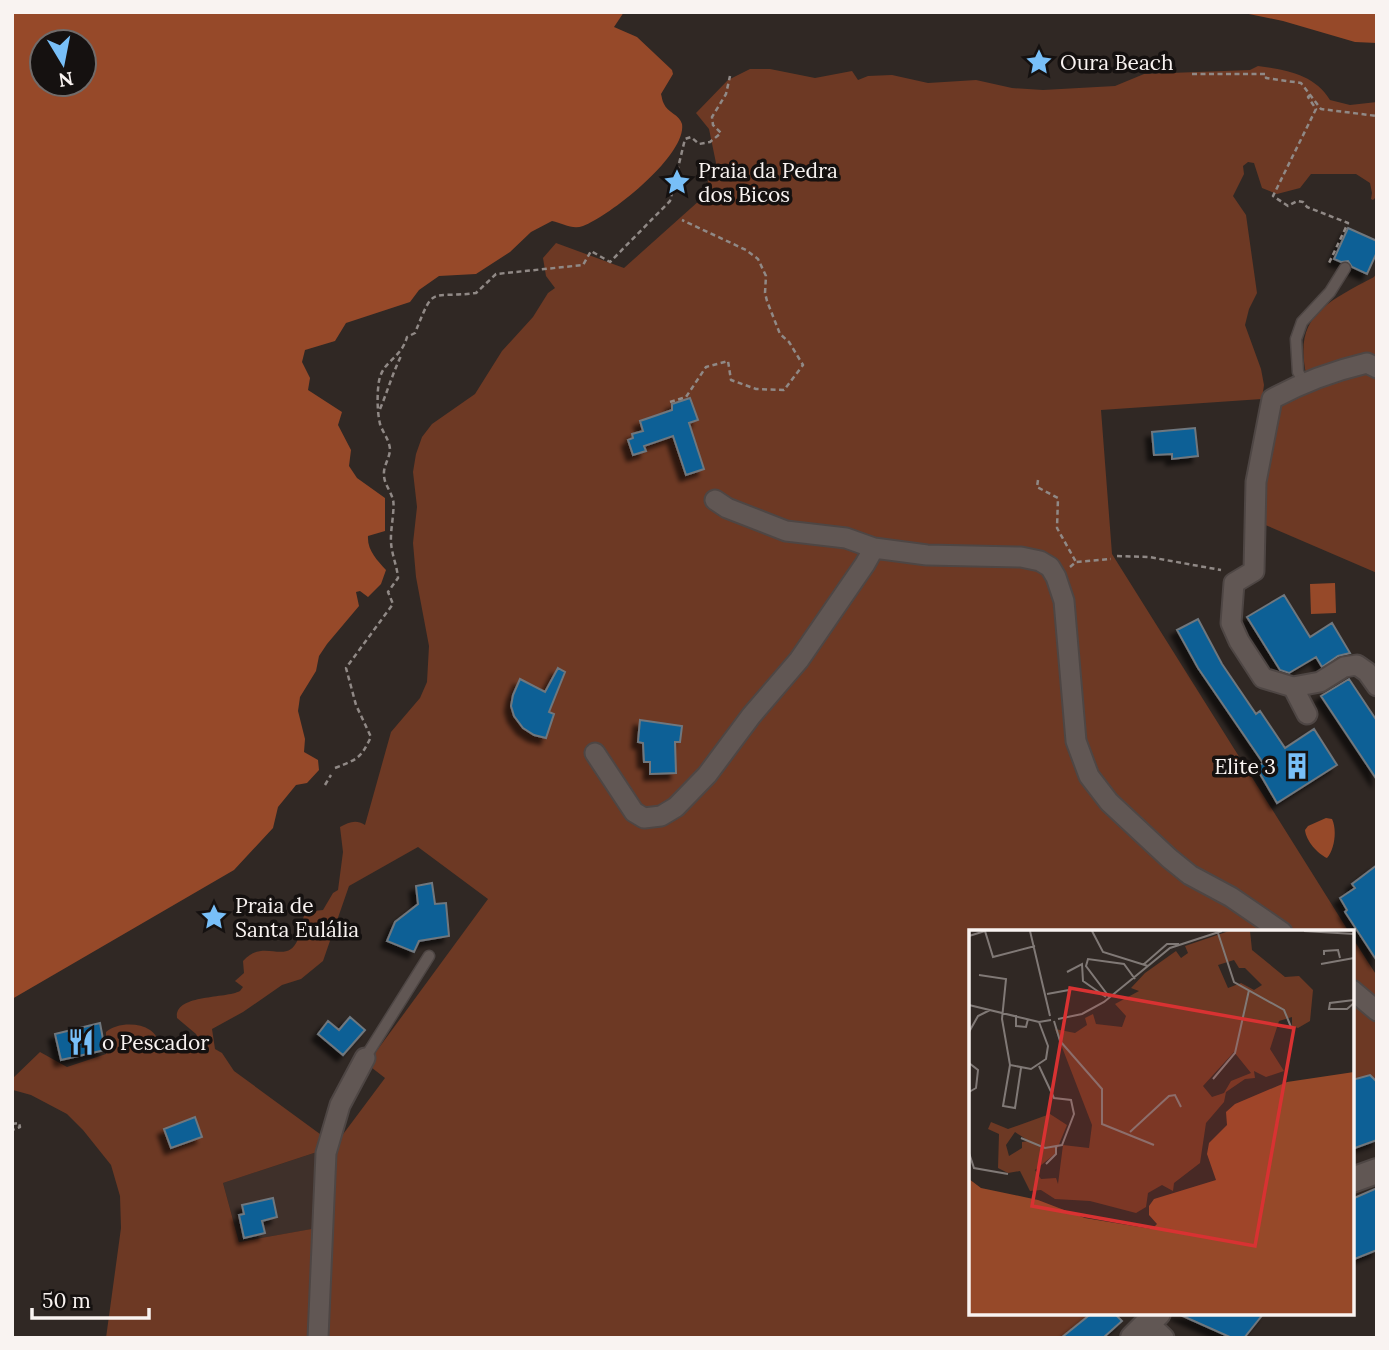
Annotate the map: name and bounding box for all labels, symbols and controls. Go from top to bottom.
north arrow [28,28,98,98]
place icon: Oura Beach [1024,47,1054,77]
place label: Oura Beach [1060,49,1174,76]
text: N [56,67,75,93]
place label: Praia da Pedra dos Bicos [698,157,838,208]
place icon: Praia da Pedra dos Bicos [662,167,692,197]
building icon: Elite 3 [1282,751,1312,781]
place label: Elite 3 [1214,753,1276,780]
place label: Praia de Santa Eulália [235,892,359,943]
place icon: Praia de Santa Eulália [199,902,229,932]
inset map [969,930,1354,1315]
restaurant icon: o Pescador [66,1027,96,1057]
place label: o Pescador [102,1029,209,1056]
scale bar [32,1276,149,1320]
text: 50 m [42,1287,91,1314]

